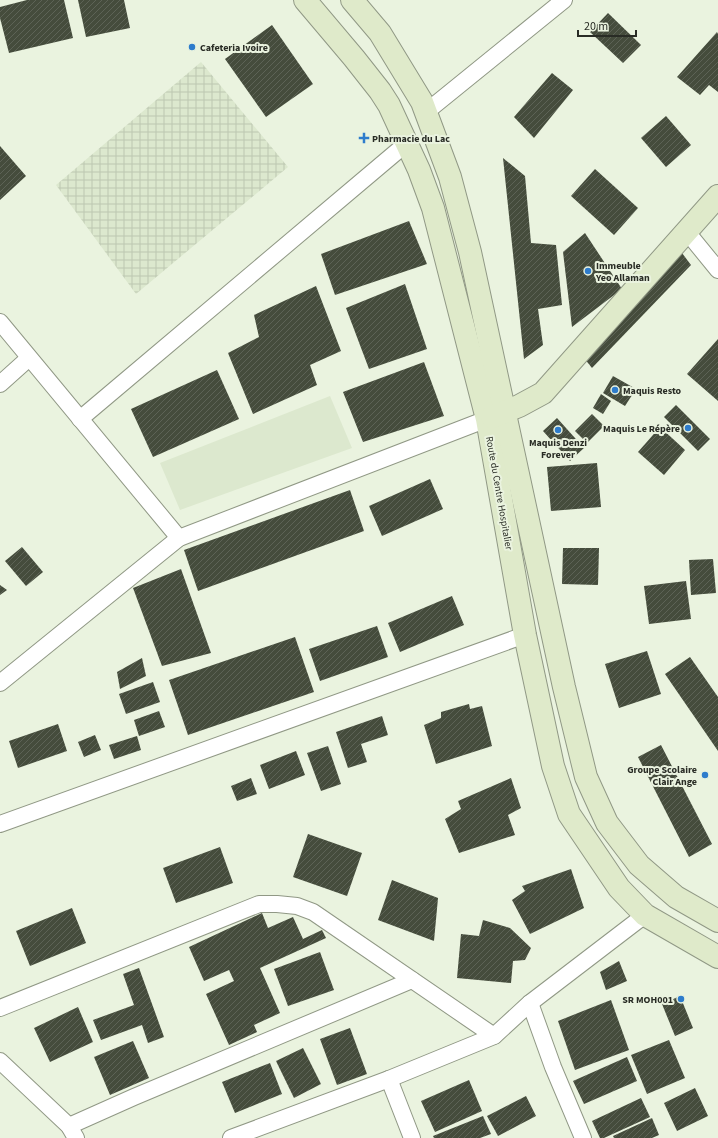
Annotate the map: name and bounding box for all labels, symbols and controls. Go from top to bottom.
scale bar [578,12,636,38]
text: 20 m [584,18,608,35]
place label: Cafeteria Ivoire [200,41,268,55]
marker: Cafeteria Ivoire [187,42,197,52]
place label: Pharmacie du Lac [372,132,450,146]
marker: Pharmacie du Lac [359,133,369,143]
place label: Immeuble Yeo Allaman [595,259,650,285]
marker: Immeuble Yeo Allaman [583,266,593,276]
place label: Maquis Resto [623,384,682,398]
marker: Maquis Resto [610,385,620,395]
place label: Maquis Le Répère [603,422,680,436]
marker: Maquis Le Répère [683,423,693,433]
marker: Maquis Denzi Forever [553,425,563,435]
street label: Route du Centre Hospitalier [482,435,516,552]
place label: Maquis Denzi Forever [529,436,587,462]
place label: Groupe Scolaire Clair Ange [627,763,697,789]
marker: Groupe Scolaire Clair Ange [700,770,710,780]
place label: SR MOH001 [622,993,673,1007]
marker: SR MOH001 [676,994,686,1004]

